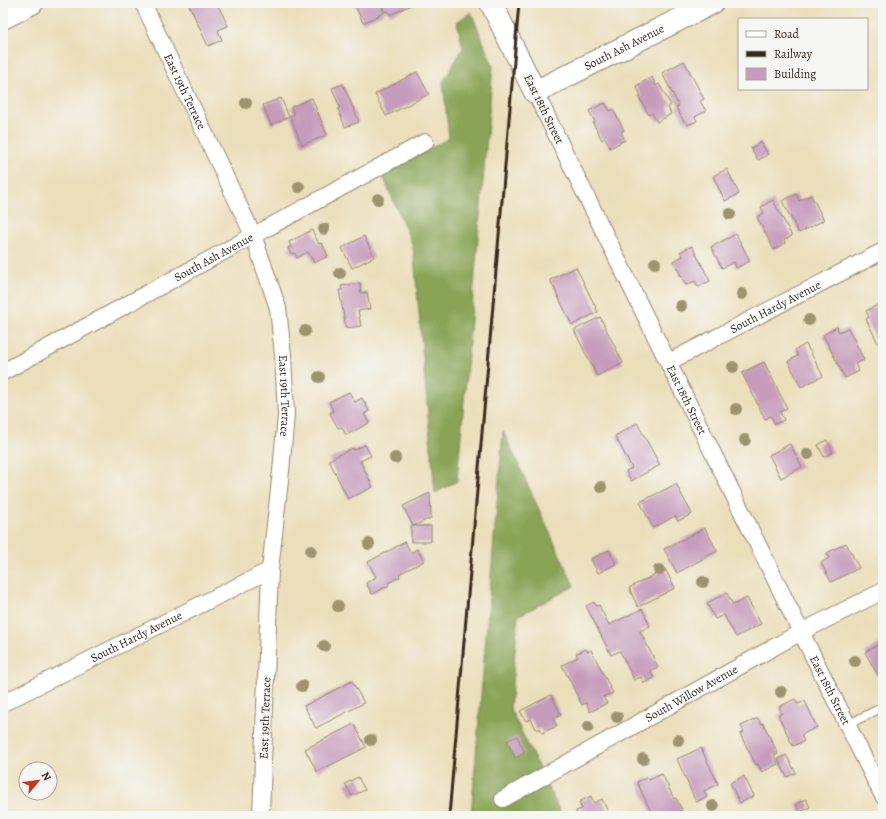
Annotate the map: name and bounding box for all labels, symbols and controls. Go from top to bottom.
legend [738,18,868,90]
street label: South Ash Avenue [581,20,667,74]
text: Road [774,26,800,42]
text: Railway [774,46,813,62]
street label: East 19th Terrace [160,51,210,132]
text: Building [774,66,816,82]
street label: East 18th Street [520,71,568,147]
street label: South Ash Avenue [171,229,256,285]
street label: South Hardy Avenue [727,277,824,337]
street label: East 19th Terrace [275,354,294,437]
street label: East 18th Street [663,362,711,437]
street label: South Hardy Avenue [88,607,185,666]
street label: East 18th Street [806,653,854,728]
street label: South Willow Avenue [642,661,741,726]
street label: East 19th Terrace [256,677,274,759]
north arrow [18,761,58,801]
text: N [38,769,55,784]

